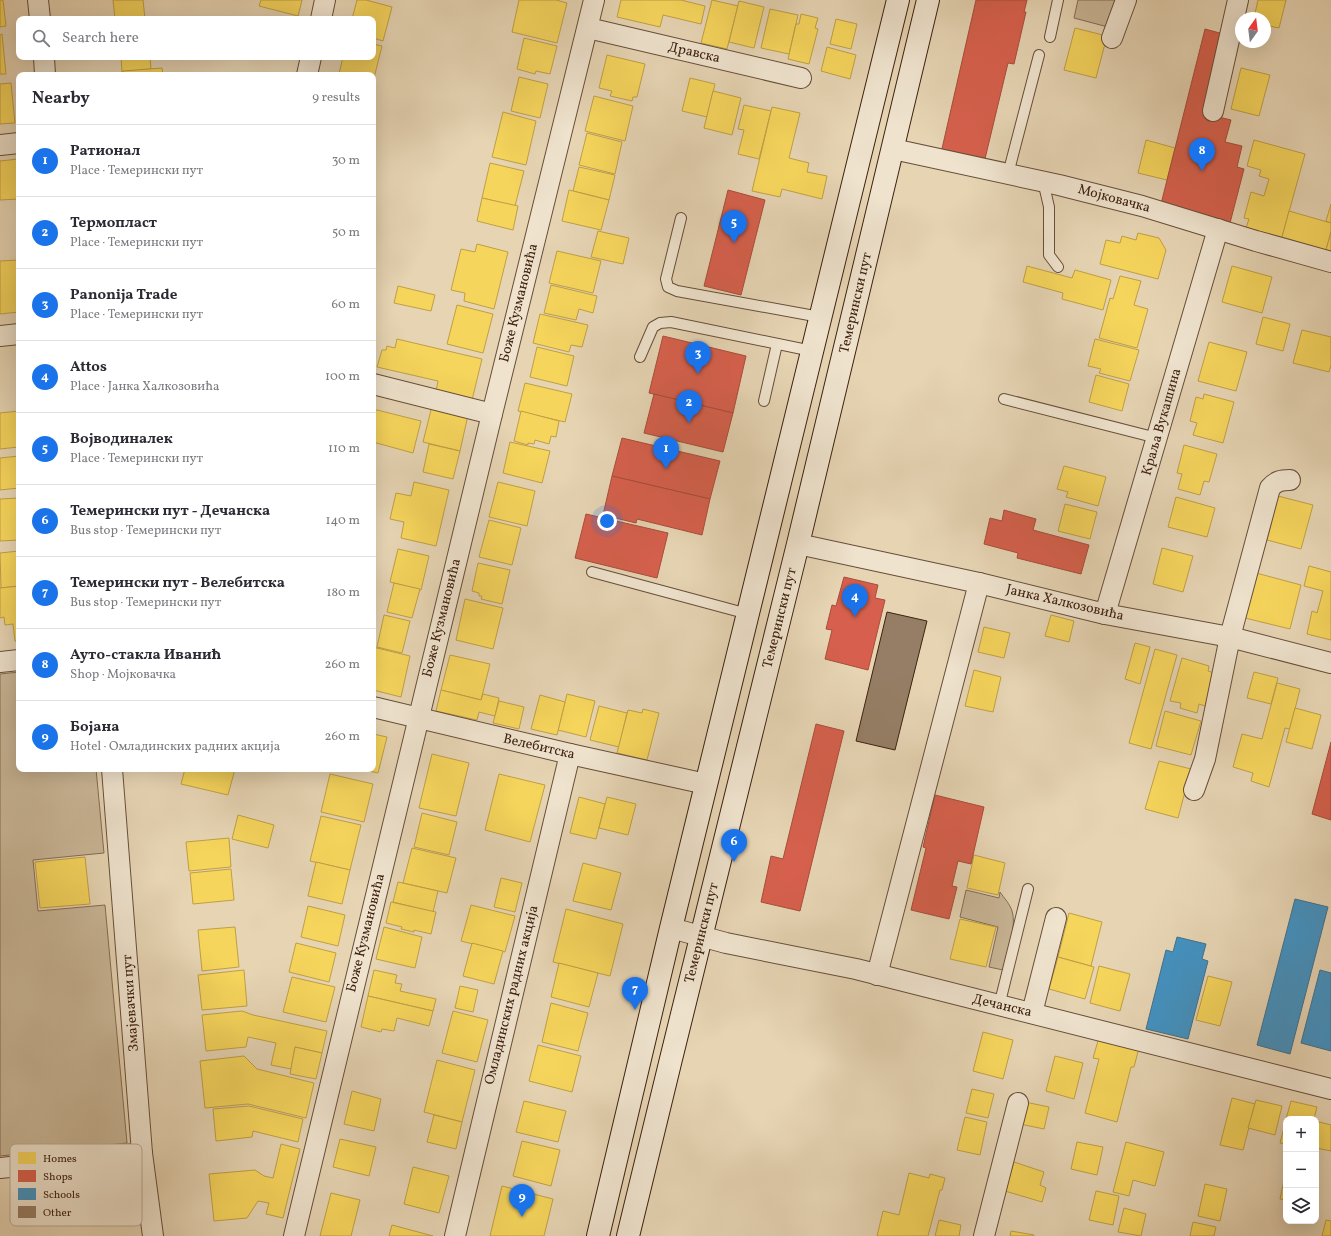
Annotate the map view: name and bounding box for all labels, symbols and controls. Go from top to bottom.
north arrow [1235,12,1271,48]
search box [16,16,376,60]
icon: search [30,27,52,49]
text: Search here [62,28,139,49]
street label: Дравска [666,38,722,68]
text: Nearby [32,87,90,110]
text: 9 results [312,89,360,107]
pin: 8 [1189,138,1215,171]
text: Ратионал [70,141,140,162]
text: 1 [42,152,48,170]
text: 30 m [332,152,360,170]
text: Place · Темерински пут [70,162,203,180]
street label: Мојковачка [1076,180,1152,218]
pin: 5 [721,210,747,243]
text: Термопласт [70,213,157,234]
text: 2 [42,224,48,242]
text: 50 m [332,224,360,242]
text: Place · Темерински пут [70,234,203,252]
street label: Боже Кузмановића [495,242,543,364]
street label: Темерински пут [835,251,877,355]
text: Panonija Trade [70,285,177,306]
text: 3 [42,296,48,314]
text: 60 m [332,296,360,314]
text: Place · Темерински пут [70,306,203,324]
pin: 3 [685,341,711,374]
text: Attos [70,357,107,378]
street label: Краља Вукашина [1138,366,1186,478]
text: 4 [41,368,49,386]
text: 100 m [325,368,360,386]
text: Place · Јанка Халкозовића [70,378,219,396]
pin: 2 [676,390,702,423]
text: Војводиналек [70,429,173,450]
pin: 1 [653,436,679,469]
text: 5 [42,440,48,458]
text: 110 m [328,440,360,458]
text: Place · Темерински пут [70,450,203,468]
text: Темерински пут - Дечанска [70,501,270,522]
your location [597,511,617,531]
text: 6 [41,512,49,530]
text: 140 m [326,512,360,530]
text: Bus stop · Темерински пут [70,522,221,540]
street label: Боже Кузмановића [418,557,466,679]
street label: Темерински пут [758,566,802,670]
text: Темерински пут - Велебитска [70,573,285,594]
street label: Јанка Халкозовића [1004,580,1126,626]
text: 7 [42,584,48,602]
text: 180 m [326,584,360,602]
pin: 4 [842,584,868,617]
text: Bus stop · Темерински пут [70,594,221,612]
text: Ауто-стакла Иванић [70,645,221,666]
text: 8 [41,656,49,674]
text: 260 m [325,656,360,674]
text: Shop · Мојковачка [70,666,176,684]
text: Бојана [70,717,119,738]
text: 9 [41,728,49,746]
text: 260 m [325,728,360,746]
street label: Велебитска [501,730,577,764]
text: Hotel · Омладинских радних акција [70,738,280,756]
pin: 6 [721,829,747,862]
street label: Боже Кузмановића [342,872,390,994]
street label: Темерински пут [680,881,724,985]
street label: Омладинских радних акција [480,903,544,1087]
street label: Змајевачки пут [118,954,144,1052]
pin: 7 [622,977,648,1010]
street label: Дечанска [970,990,1034,1022]
map controls [1283,1116,1319,1224]
button: + [1283,1116,1319,1152]
legend [10,1144,142,1226]
text: Homes [43,1152,77,1167]
button: − [1283,1152,1319,1188]
text: Shops [43,1170,73,1185]
pin: 9 [509,1184,535,1217]
text: Schools [43,1188,80,1203]
button: layers [1283,1188,1319,1224]
text: Other [43,1206,72,1221]

